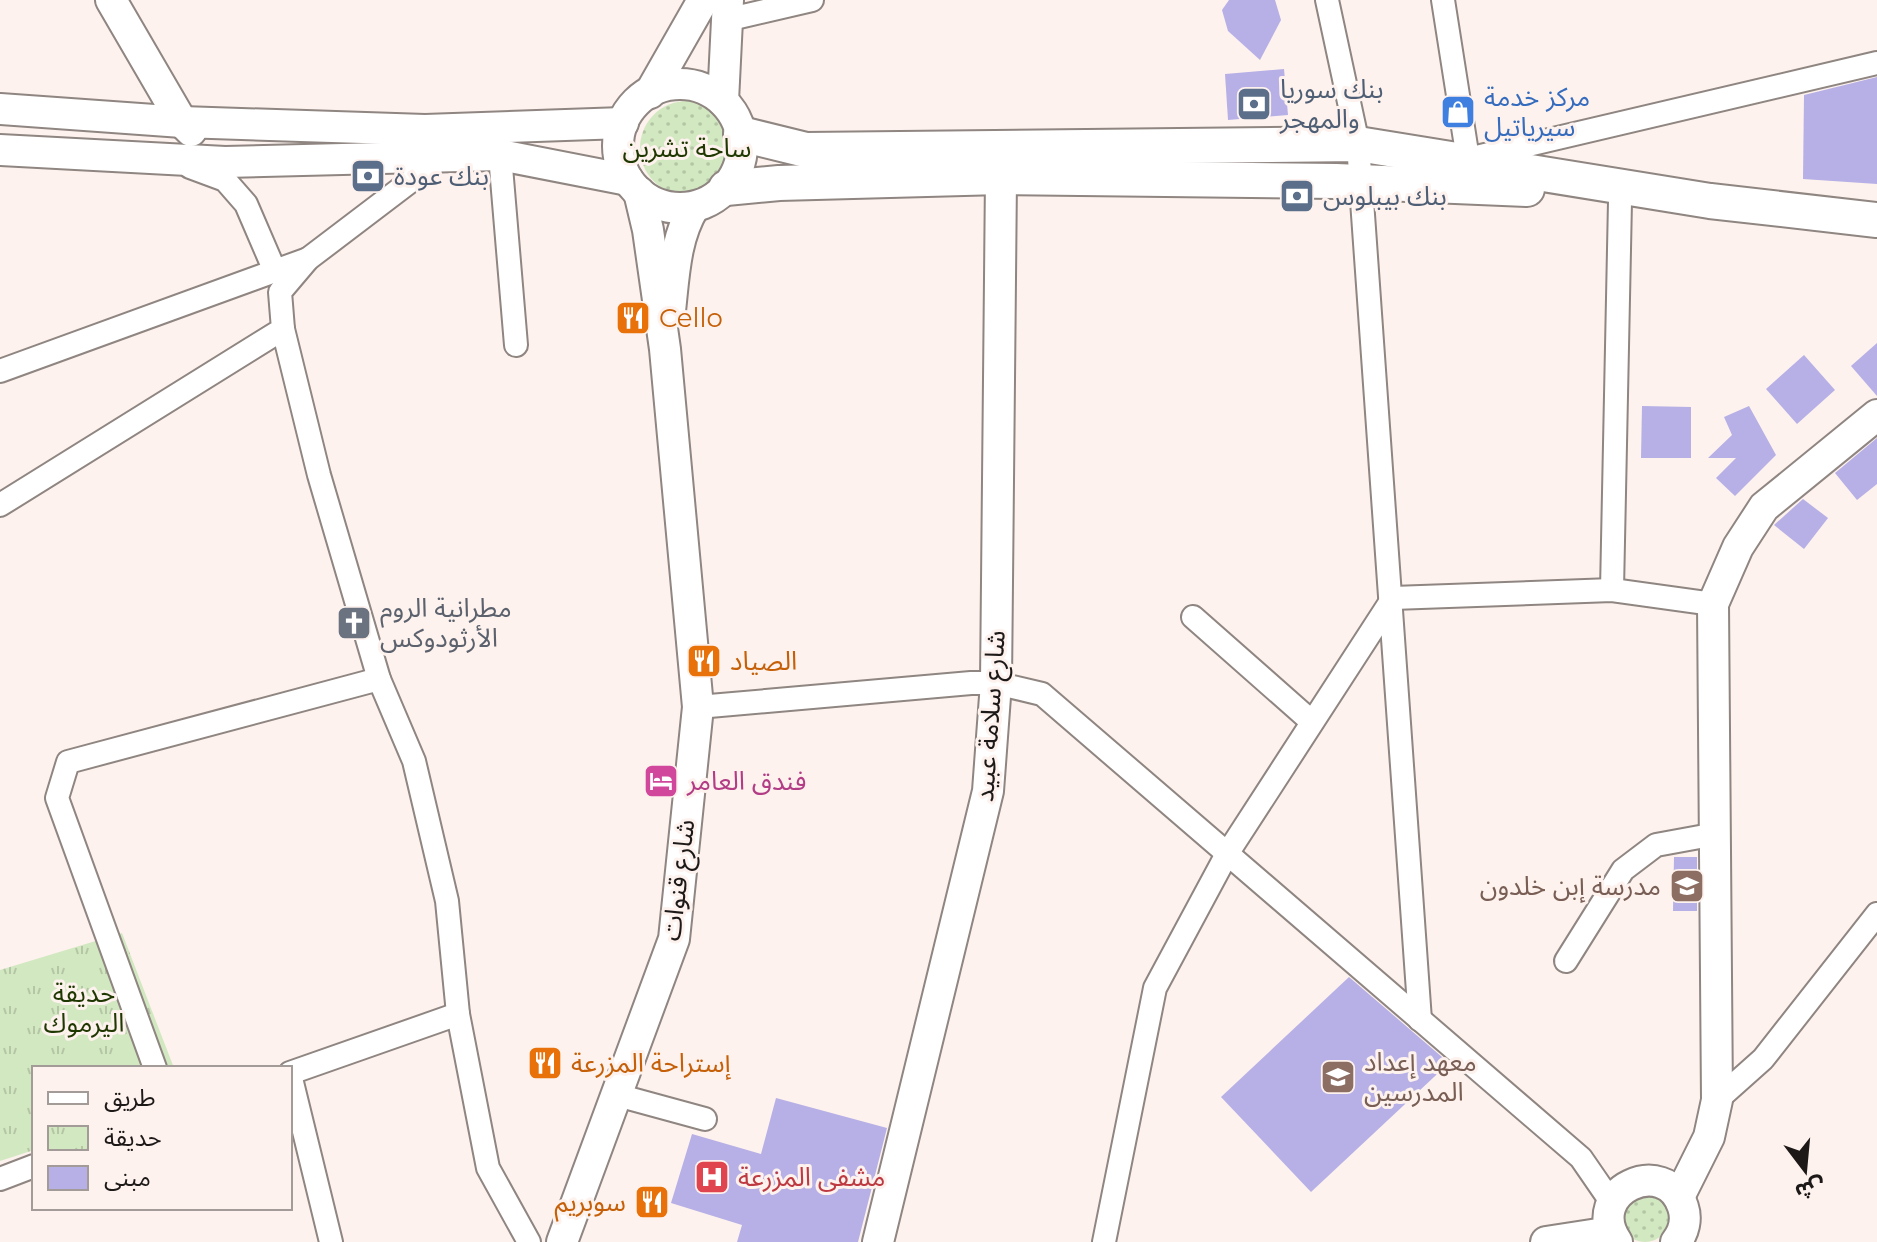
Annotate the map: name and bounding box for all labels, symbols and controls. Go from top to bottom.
place label: بنك سوريا والمهجر [1279,73,1383,135]
place label: مركز خدمة سيرياتيل [1484,81,1590,143]
bank icon: بنك سوريا والمهجر [1235,85,1273,123]
shop icon: مركز خدمة سيرياتيل [1439,93,1477,131]
park label: ساحة تشرين [623,132,751,164]
bank icon: بنك عودة [349,157,387,195]
place label: بنك عودة [394,160,489,192]
bank icon: بنك بيبلوس [1278,177,1316,215]
place label: بنك بيبلوس [1323,180,1447,212]
restaurant icon: Cello [614,299,652,337]
place label: Cello [659,302,723,334]
place label: مطرانية الروم الأرثودوكس [380,592,512,654]
church icon: مطرانية الروم الأرثودوكس [335,604,373,642]
street label: شارع سلامة عبيد [968,629,1015,803]
restaurant icon: الصياد [685,642,723,680]
place label: الصياد [730,645,797,677]
hotel icon: فندق العامر [642,762,680,800]
place label: فندق العامر [686,765,806,797]
street label: شارع قنوات [655,817,704,943]
school or university icon: مدرسة إبن خلدون [1668,867,1706,905]
place label: مدرسة إبن خلدون [1480,870,1661,903]
park label: حديقة اليرموك [44,977,124,1039]
restaurant icon: إستراحة المزرعة [526,1044,564,1082]
place label: معهد إعداد المدرسين [1364,1046,1477,1108]
place label: إستراحة المزرعة [571,1047,731,1080]
school or university icon: معهد إعداد المدرسين [1319,1058,1357,1096]
legend [32,1066,292,1210]
text: طريق [104,1083,156,1113]
text: حديقة [104,1123,162,1152]
north arrow [1765,1130,1845,1210]
hospital icon: مشفى المزرعة [693,1158,731,1196]
place label: مشفى المزرعة [738,1161,885,1193]
text: مبنى [104,1163,151,1192]
text: ش [1792,1172,1829,1206]
restaurant icon: سوبريم [633,1183,671,1221]
place label: سوبريم [554,1186,626,1222]

